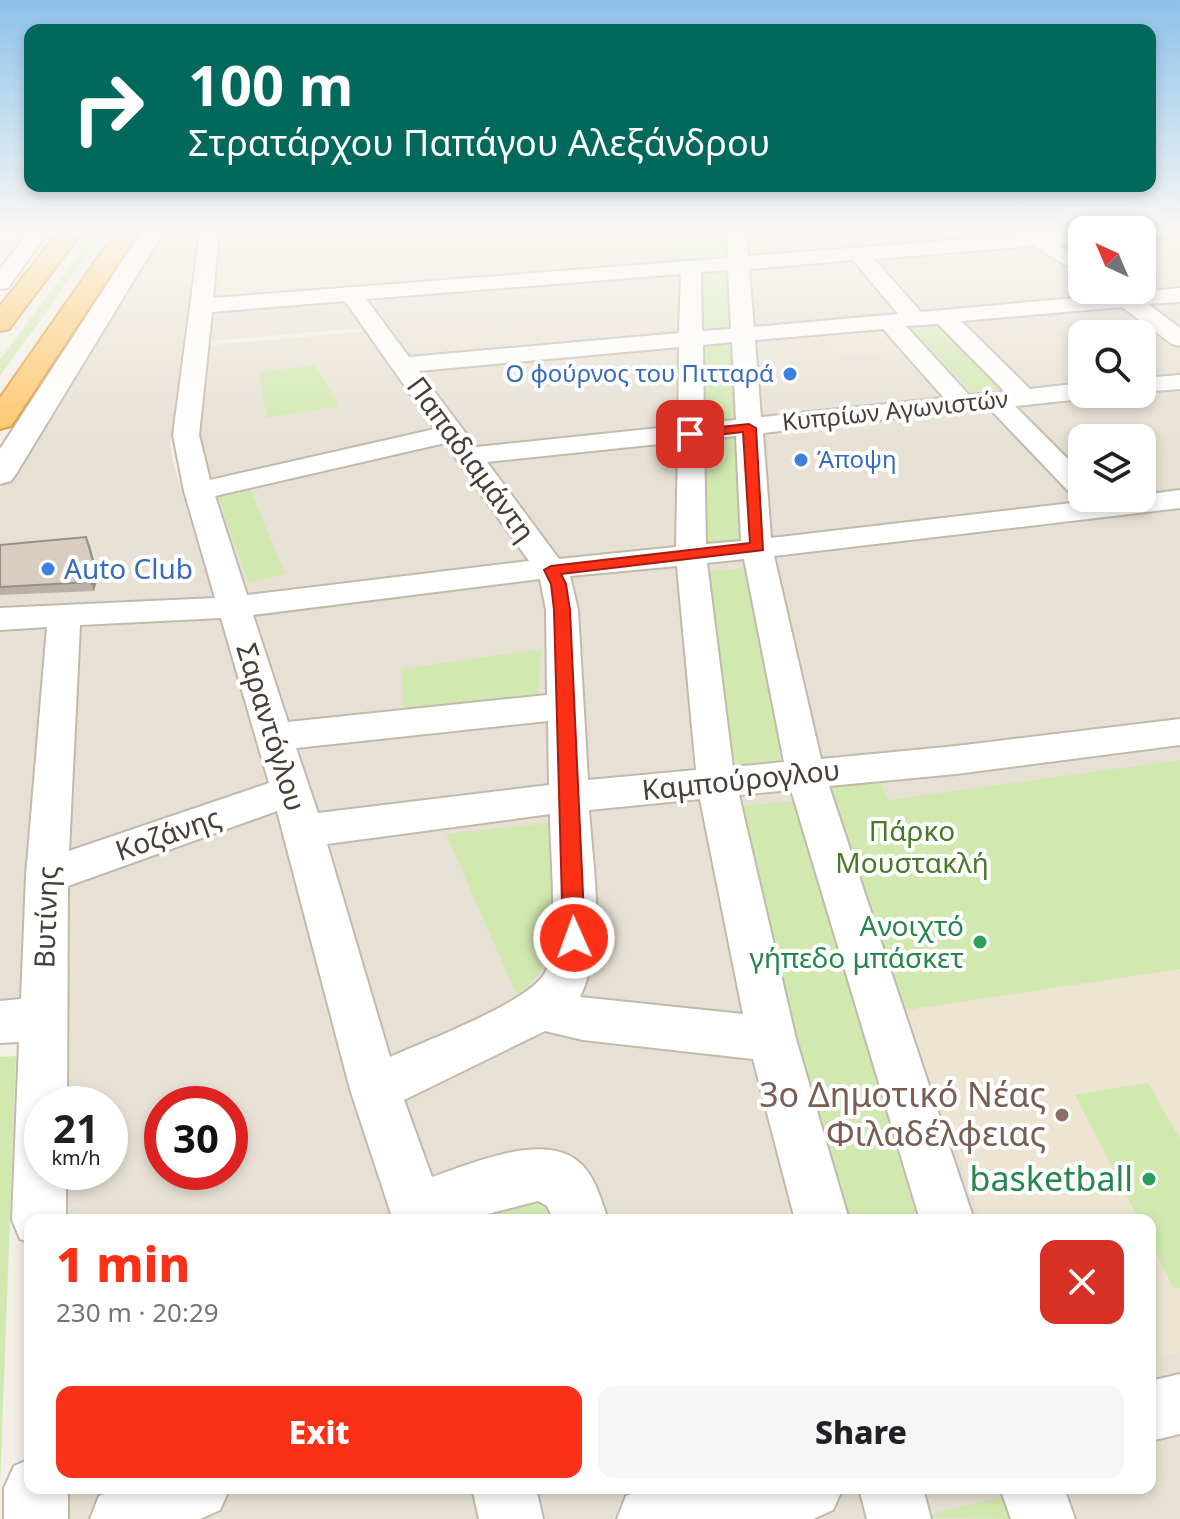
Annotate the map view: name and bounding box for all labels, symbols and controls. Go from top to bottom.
text: 100 m [188,46,353,122]
icon: right [56,56,160,160]
text: Στρατάρχου Παπάγου Αλεξάνδρου [188,118,770,167]
north arrow [1068,216,1156,304]
map controls [1068,216,1156,512]
button: search [1068,320,1156,408]
place label: Ο φούρνος του Πιτταρά [505,356,774,389]
marker: Ο φούρνος του Πιτταρά [781,365,799,383]
street label: Παπαδιαμάντη [399,368,545,549]
street label: Κυπρίων Αγωνιστών [780,381,1009,438]
pin [656,400,724,468]
icon: arrive [668,412,712,456]
button: layers [1068,424,1156,512]
place label: Άποψη [817,442,897,475]
marker: Άποψη [792,451,810,469]
place label: Auto Club [64,549,193,587]
marker: Auto Club [39,560,57,578]
street label: Σαραντόγλου [228,638,316,815]
street label: Καμπούρογλου [640,750,842,808]
street label: Κοζάνης [110,797,225,869]
park label: Πάρκο Μουστακλή [835,811,989,881]
street label: Βυτίνης [24,865,66,969]
position arrow [532,896,616,980]
place label: Ανοιχτό γήπεδο μπάσκετ [750,906,964,976]
marker: Ανοιχτό γήπεδο μπάσκετ [971,933,989,951]
place label: 3ο Δημοτικό Νέας Φιλαδέλφειας [759,1071,1046,1156]
speed limit sign: 30 [144,1086,248,1190]
text: 21 [53,1100,99,1155]
marker: 3ο Δημοτικό Νέας Φιλαδέλφειας [1053,1106,1071,1124]
text: km/h [51,1144,101,1171]
place label: basketball [970,1155,1133,1201]
marker: basketball [1140,1170,1158,1188]
text: 1 min [56,1231,190,1296]
button: close [1040,1240,1124,1324]
text: 230 m · 20:29 [56,1294,219,1330]
button: Exit [56,1386,582,1478]
button: Share [598,1386,1124,1478]

